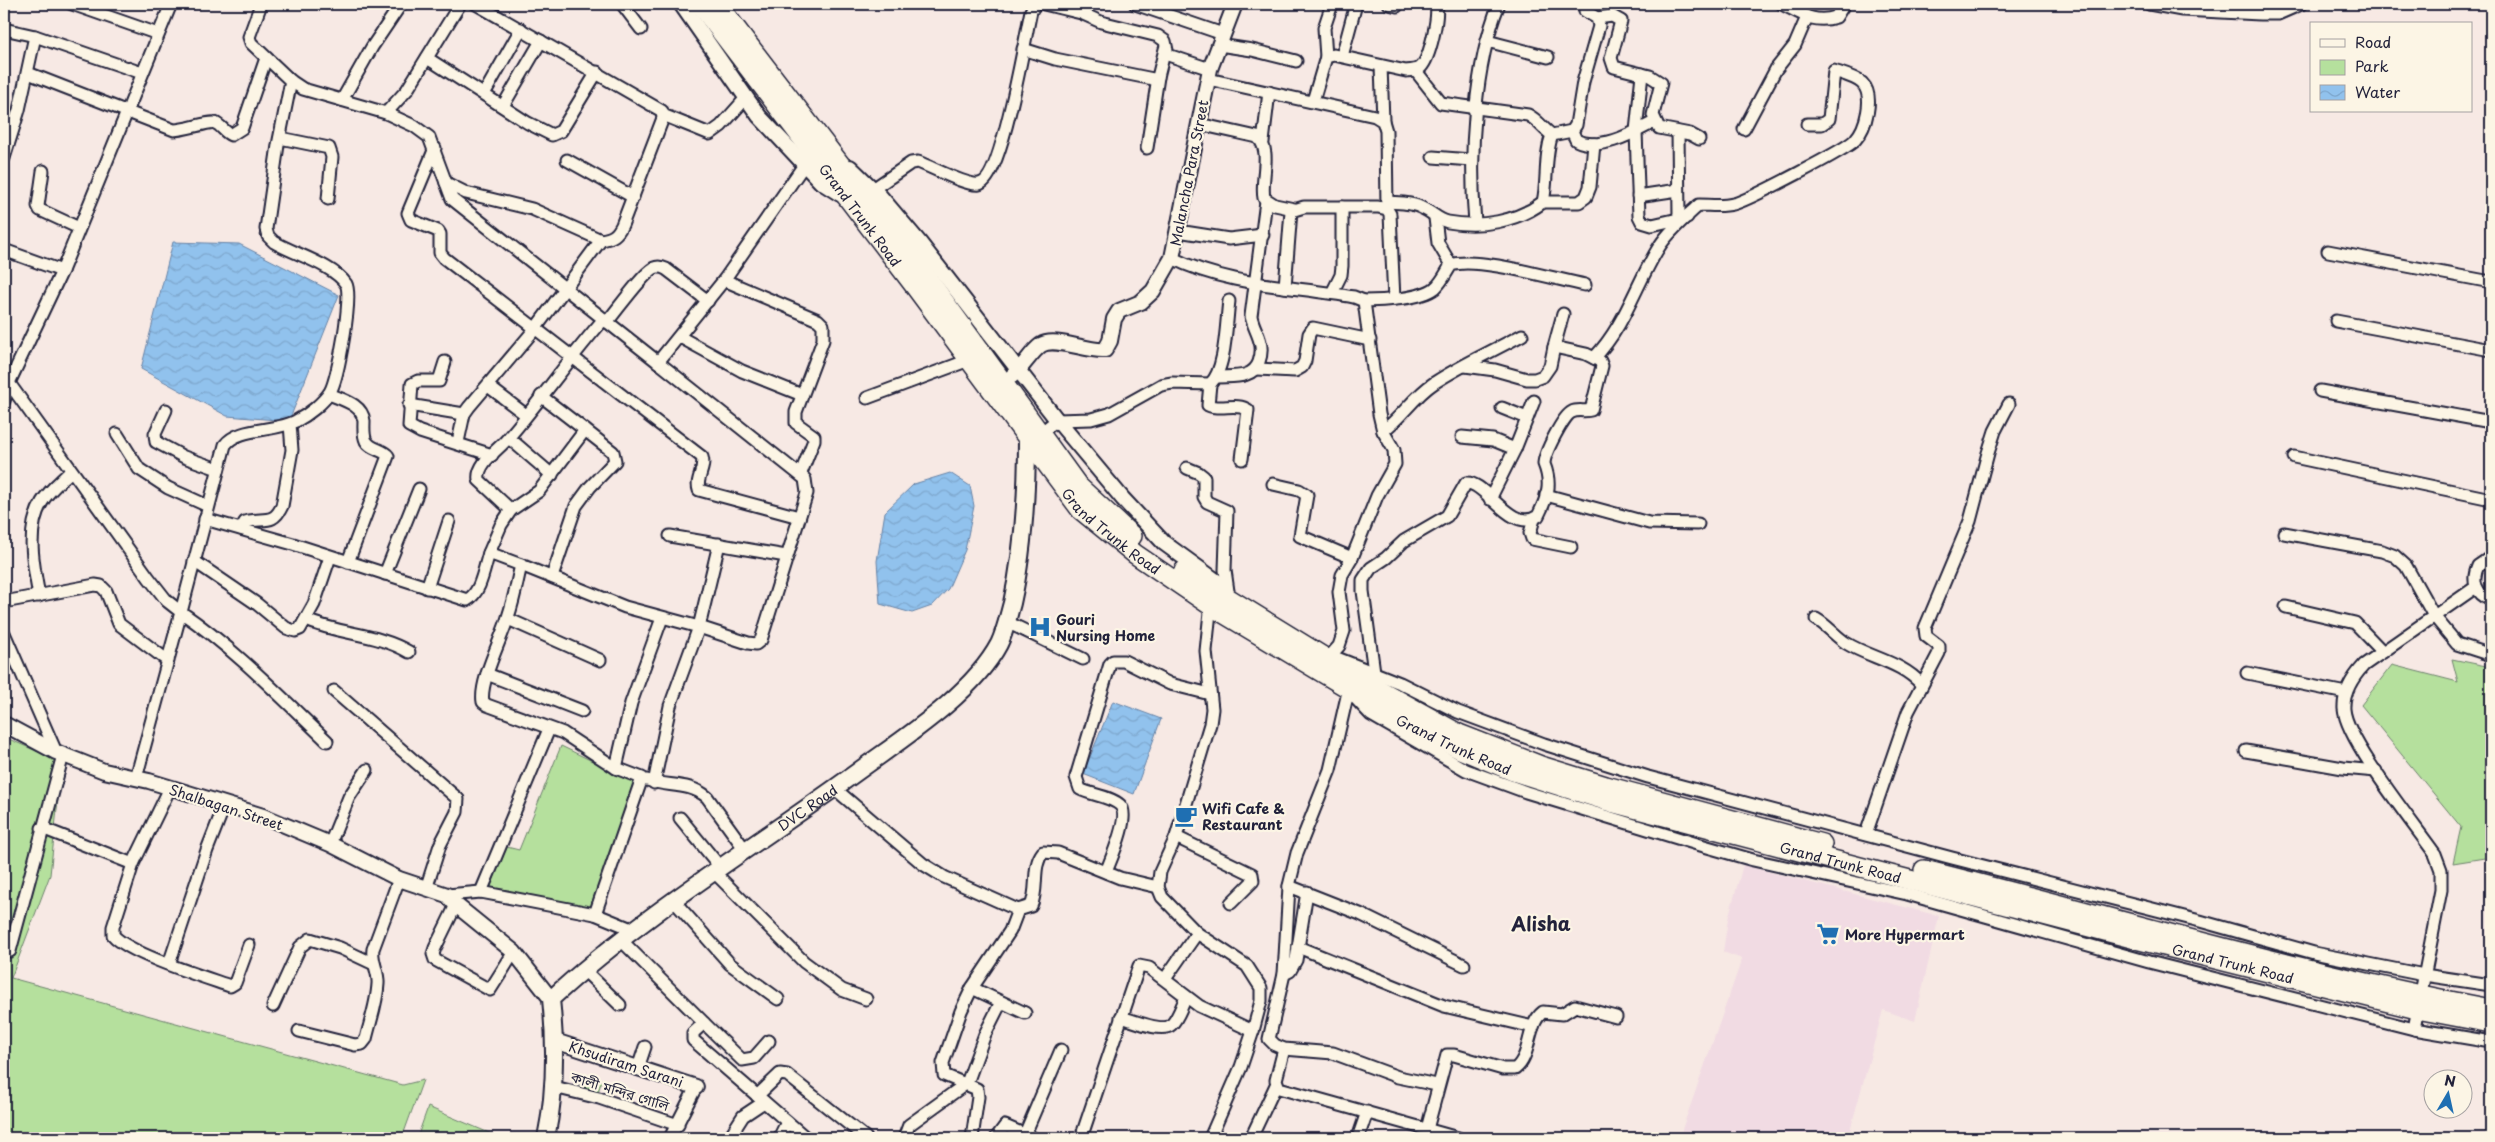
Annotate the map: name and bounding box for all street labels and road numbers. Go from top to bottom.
street label: Malancha Para Street [1165,98,1214,248]
street label: Grand Trunk Road [814,159,907,271]
street label: Grand Trunk Road [1057,483,1165,579]
street label: Grand Trunk Road [1392,709,1515,780]
street label: Shalbagan Street [166,779,286,835]
street label: DVC Road [773,779,842,836]
street label: Grand Trunk Road [1778,836,1904,888]
street label: Grand Trunk Road [2170,938,2296,988]
street label: Khsudiram Sarani [566,1036,686,1092]
street label: কালী মন্দির গোলি [567,1066,673,1116]

